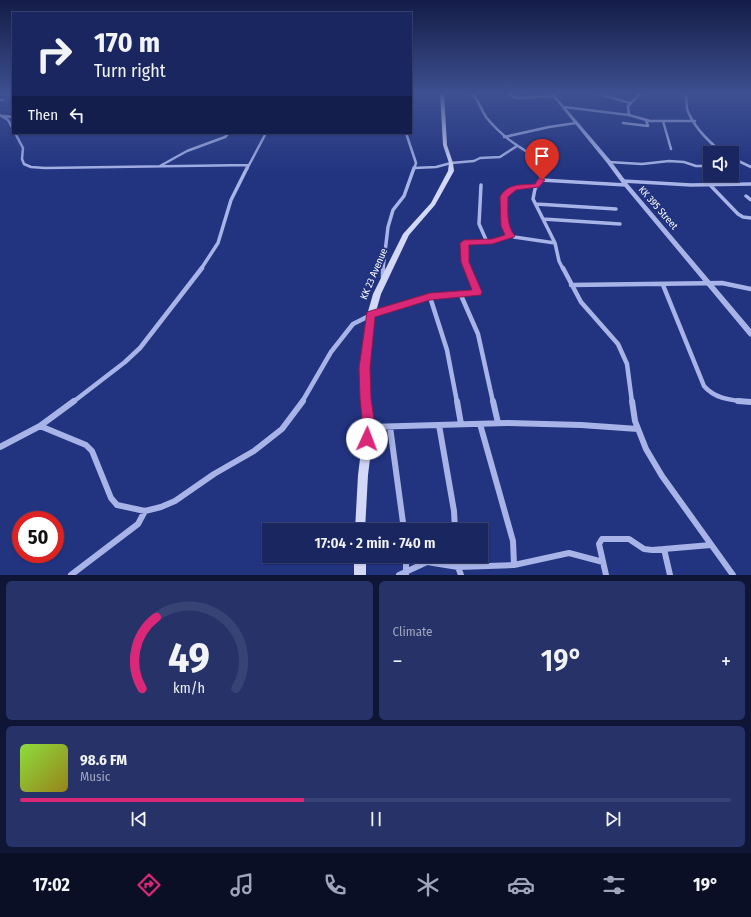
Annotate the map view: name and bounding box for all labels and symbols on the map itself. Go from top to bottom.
pin [525,139,559,180]
street label: KK 395 Street [636,184,681,233]
street label: KK 23 Avenue [358,247,390,301]
position arrow [346,418,388,460]
speed limit sign: 50 [12,511,64,563]

